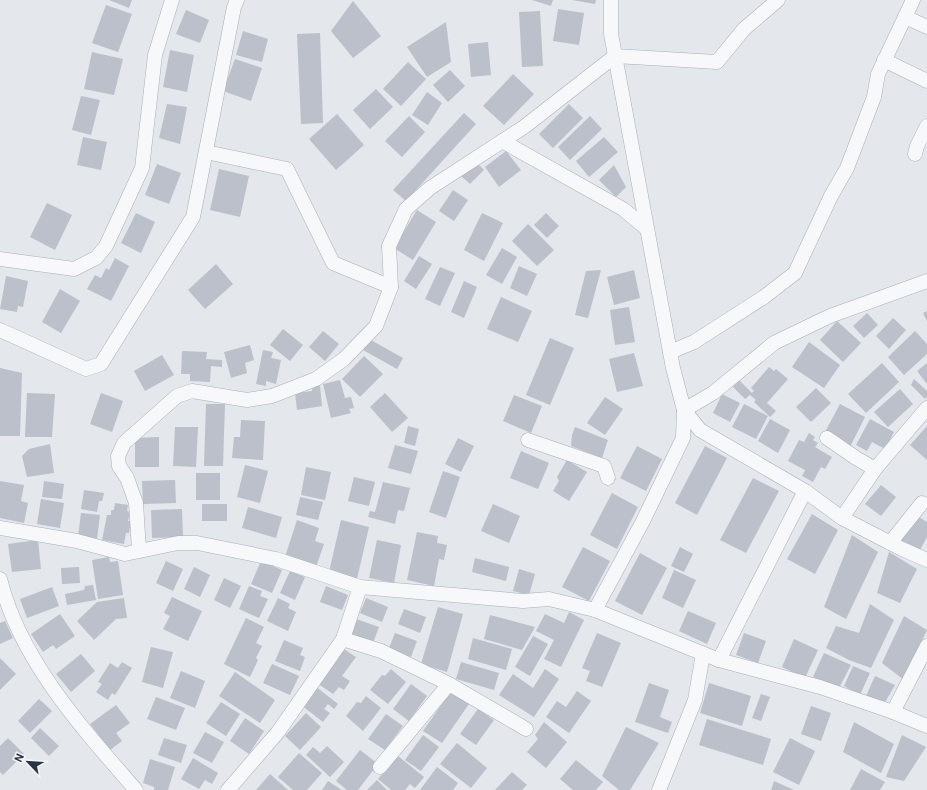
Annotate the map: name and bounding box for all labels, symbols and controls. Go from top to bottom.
north arrow [8,742,48,782]
text: N [12,752,27,764]

